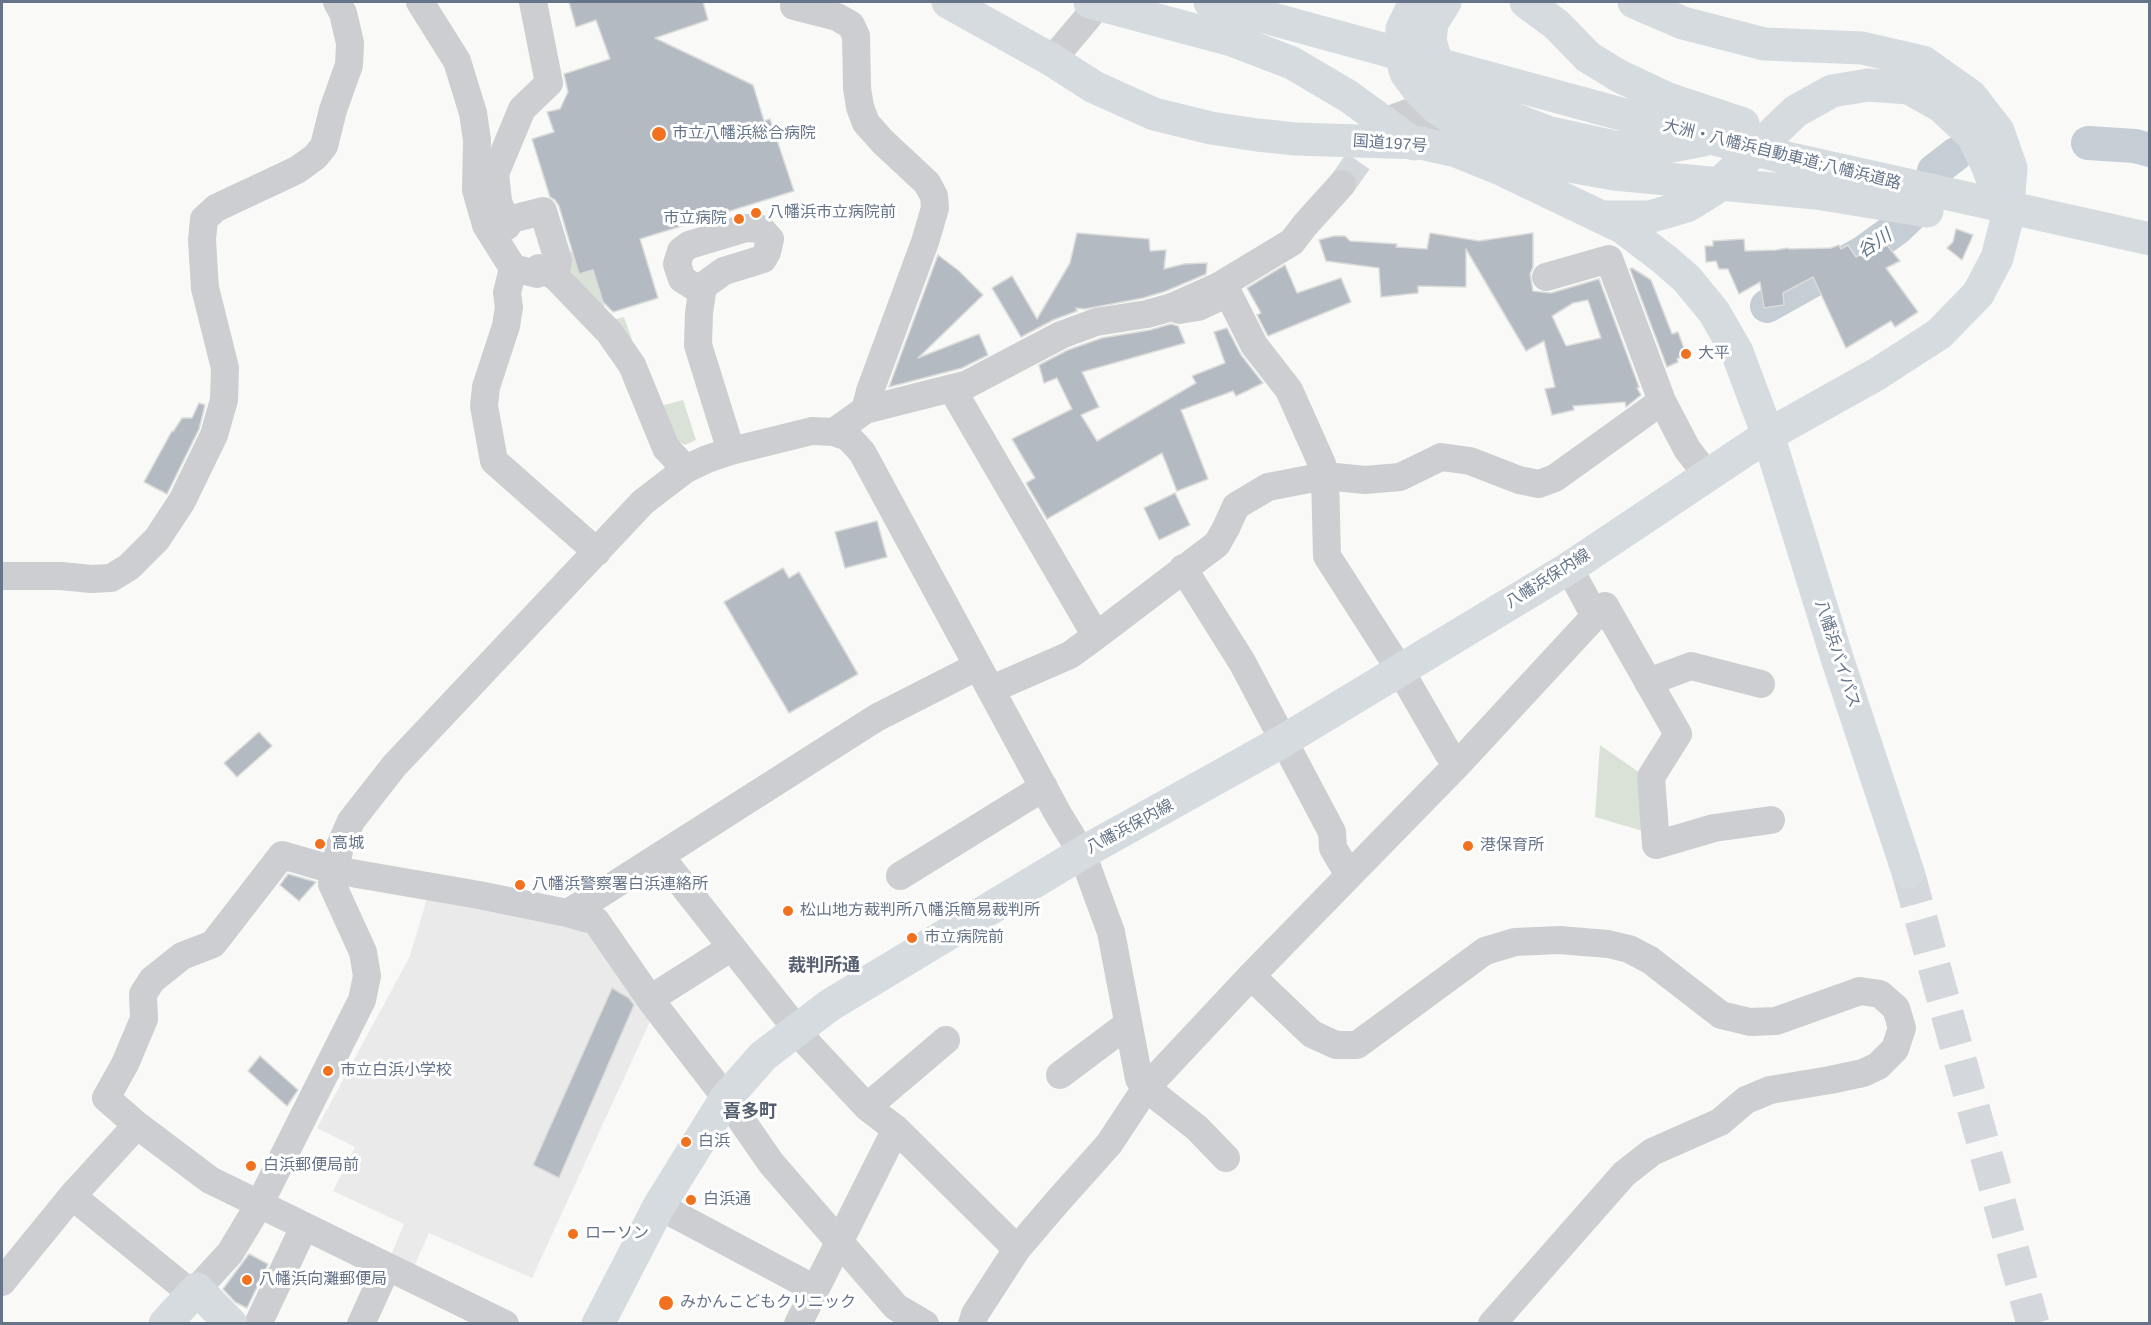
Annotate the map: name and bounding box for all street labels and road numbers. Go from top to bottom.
street label: 大洲・八幡浜自動車道;八幡浜道路 [1661,116,1903,194]
street label: 国道197号 [1352,132,1428,156]
street label: 八幡浜保内線 [1502,545,1594,613]
street label: 八幡浜バイパス [1811,598,1863,710]
street label: 八幡浜保内線 [1083,796,1177,858]

